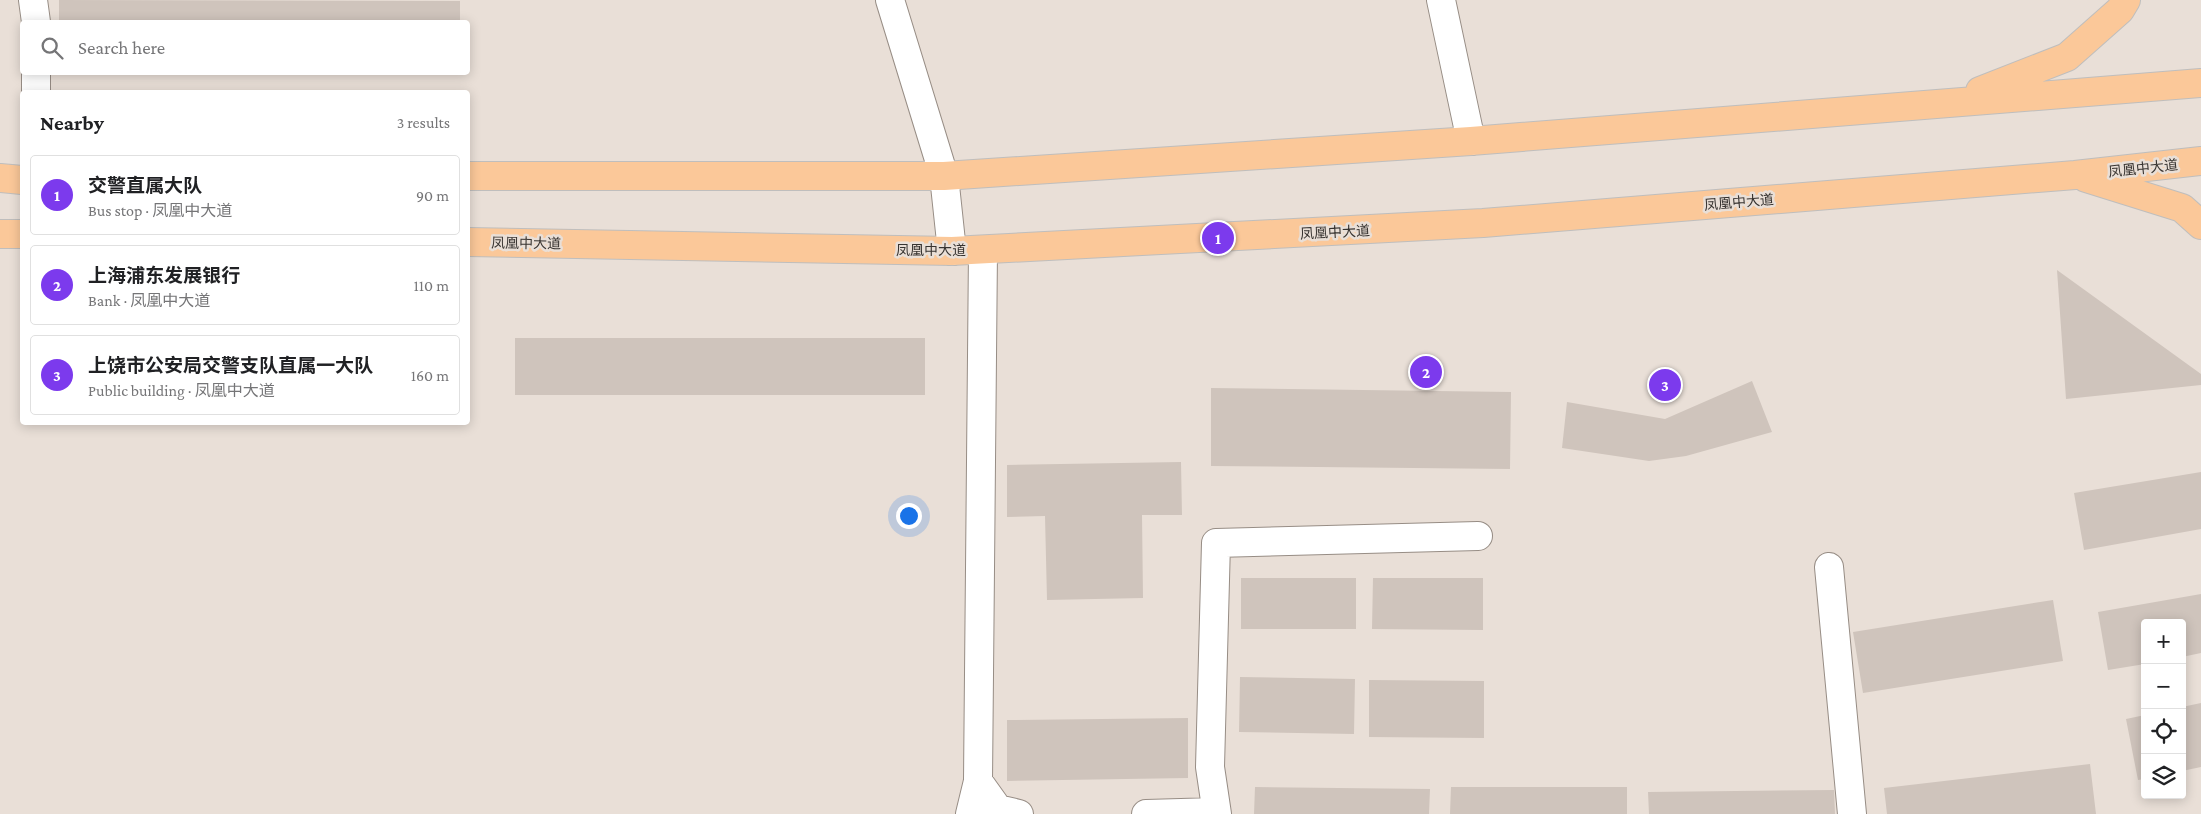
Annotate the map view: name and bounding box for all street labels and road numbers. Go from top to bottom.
street label: 凤凰中大道 [2107,156,2179,180]
street label: 凤凰中大道 [1703,191,1775,213]
street label: 凤凰中大道 [1300,222,1370,242]
street label: 凤凰中大道 [491,234,561,252]
street label: 凤凰中大道 [896,242,966,258]

